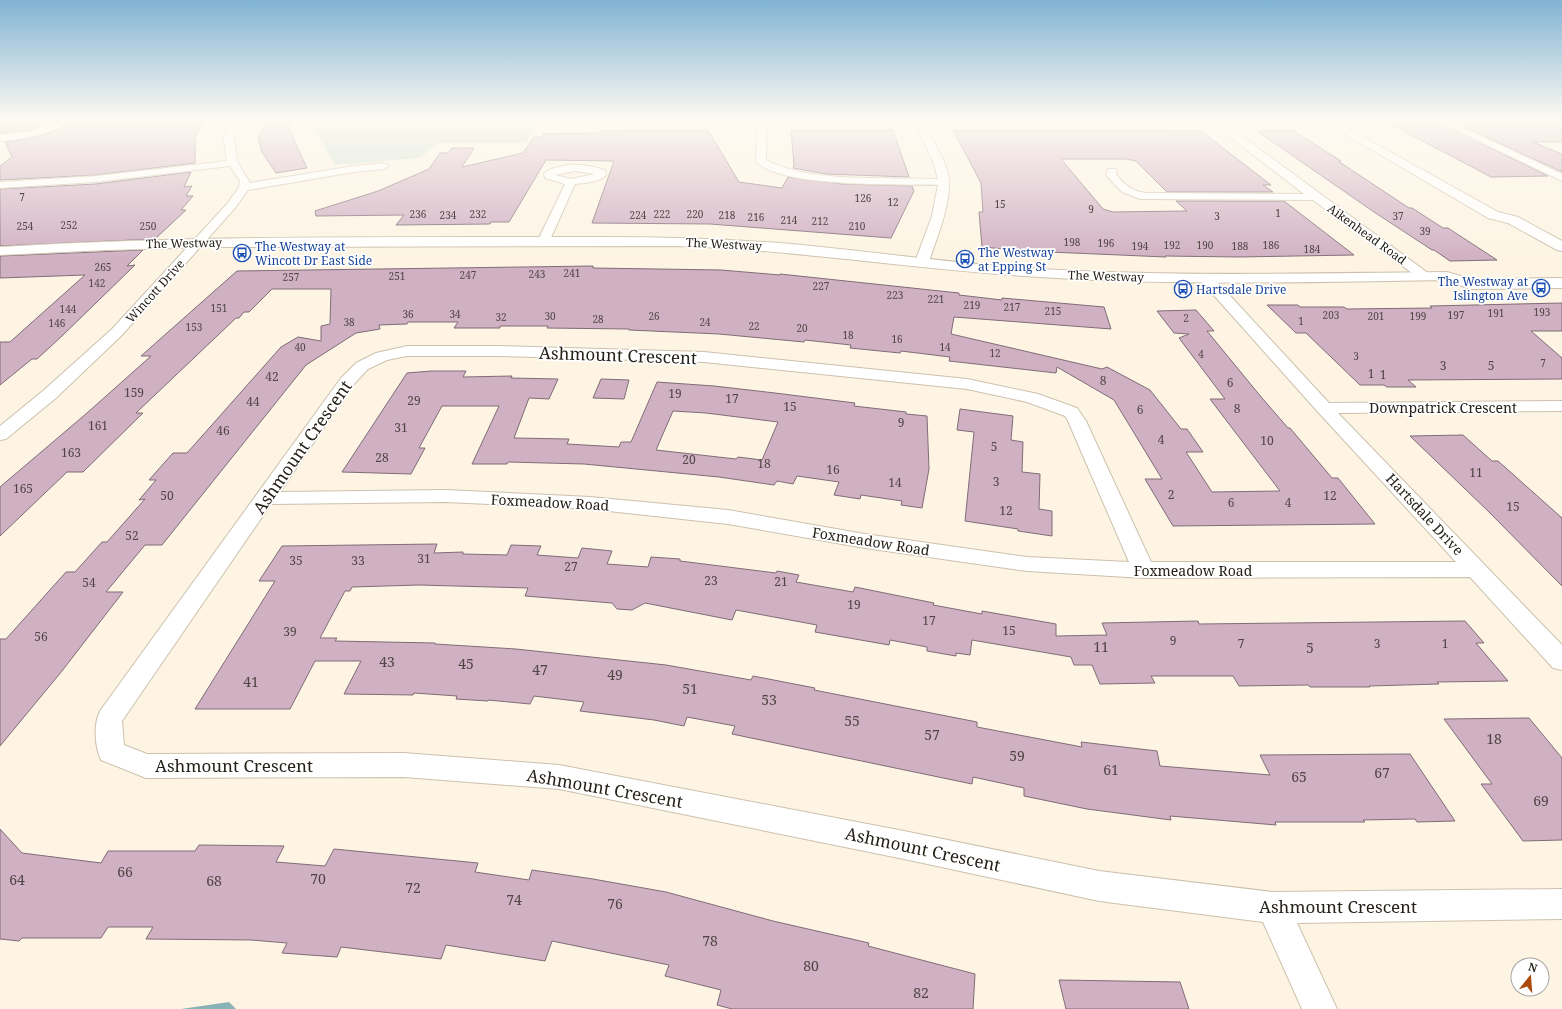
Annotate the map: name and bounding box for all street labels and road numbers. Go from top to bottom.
street label: Aikenhead Road [1324,200,1410,269]
street label: The Westway [146,234,222,252]
street label: The Westway [686,234,763,254]
street label: Wincott Drive [122,256,188,326]
street label: The Westway [1068,266,1145,286]
street label: Ashmount Crescent [539,341,697,369]
street label: Ashmount Crescent [247,376,357,518]
street label: Downpatrick Crescent [1369,398,1517,417]
street label: Hartsdale Drive [1382,469,1468,559]
street label: Foxmeadow Road [490,489,610,515]
street label: Foxmeadow Road [811,522,931,560]
street label: Foxmeadow Road [1134,561,1253,580]
street label: Ashmount Crescent [155,754,313,777]
street label: Ashmount Crescent [525,763,685,813]
street label: Ashmount Crescent [843,821,1003,877]
street label: Ashmount Crescent [1259,895,1417,918]

